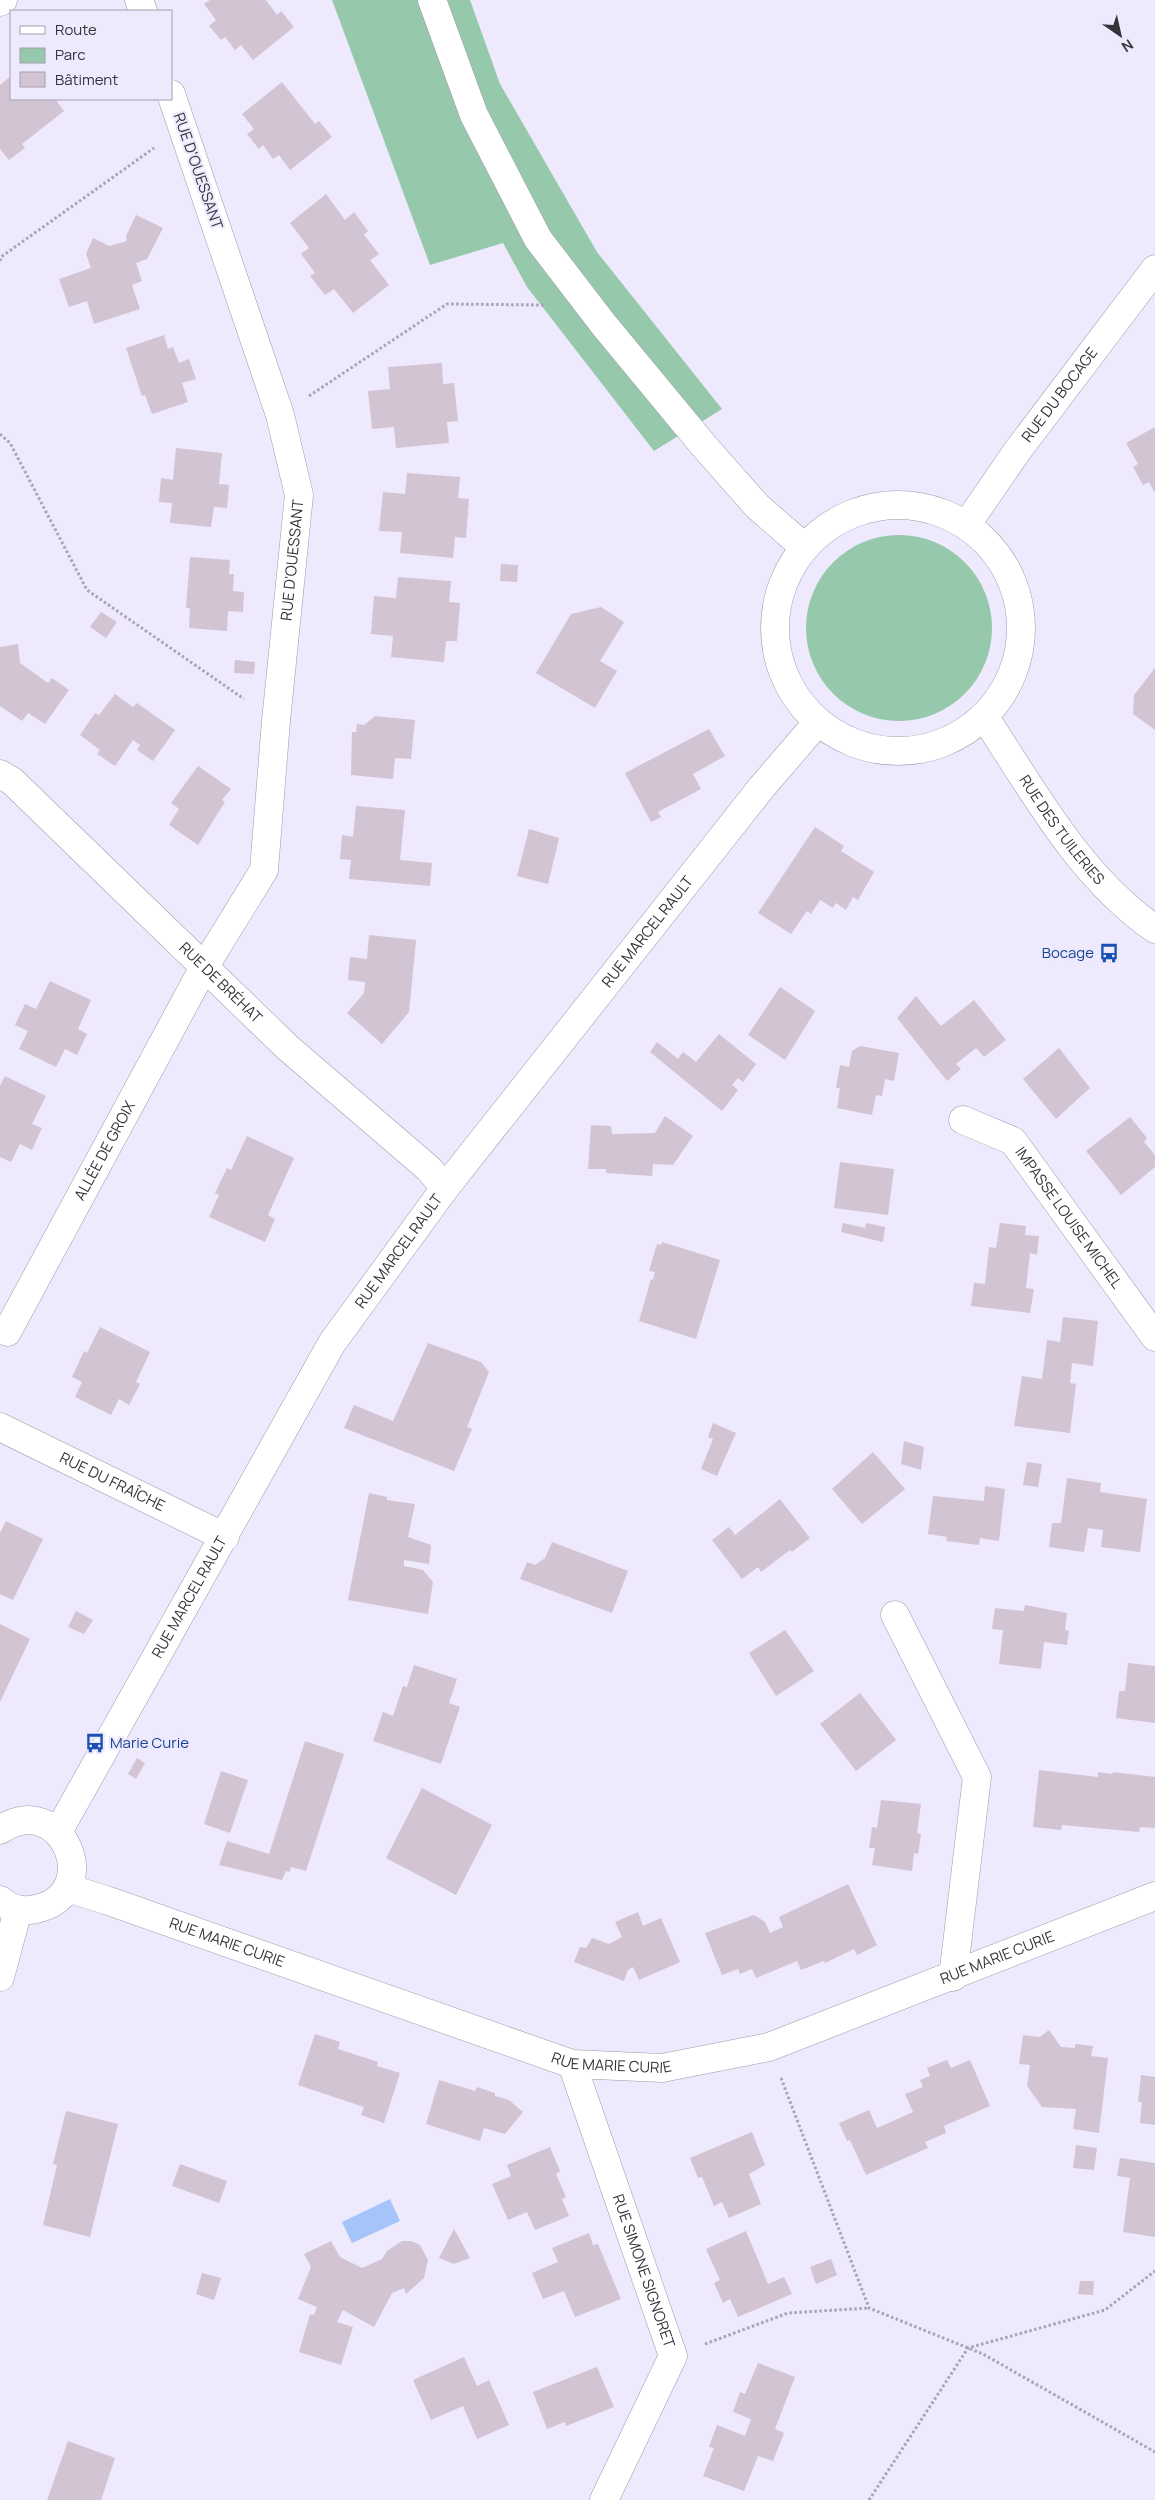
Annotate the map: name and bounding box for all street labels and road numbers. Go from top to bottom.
street label: RUE D'OUESSANT [169,110,228,232]
street label: RUE DU BOCAGE [1017,343,1102,446]
street label: RUE D'OUESSANT [275,498,308,622]
street label: RUE DES TUILERIES [1015,771,1110,889]
street label: RUE MARCEL RAULT [597,871,698,992]
street label: RUE DE BRÉHAT [175,937,267,1028]
street label: ALLÉE DE GROIX [69,1097,140,1204]
street label: IMPASSE LOUISE MICHEL [1011,1142,1128,1293]
street label: RUE MARCEL RAULT [350,1190,447,1312]
street label: RUE DU FRAÎCHE [56,1447,169,1516]
street label: RUE MARCEL RAULT [147,1532,232,1662]
street label: RUE MARIE CURIE [167,1912,288,1972]
street label: RUE MARIE CURIE [937,1925,1057,1989]
street label: RUE MARIE CURIE [549,2047,673,2078]
street label: RUE SIMONE SIGNORET [608,2191,680,2350]

